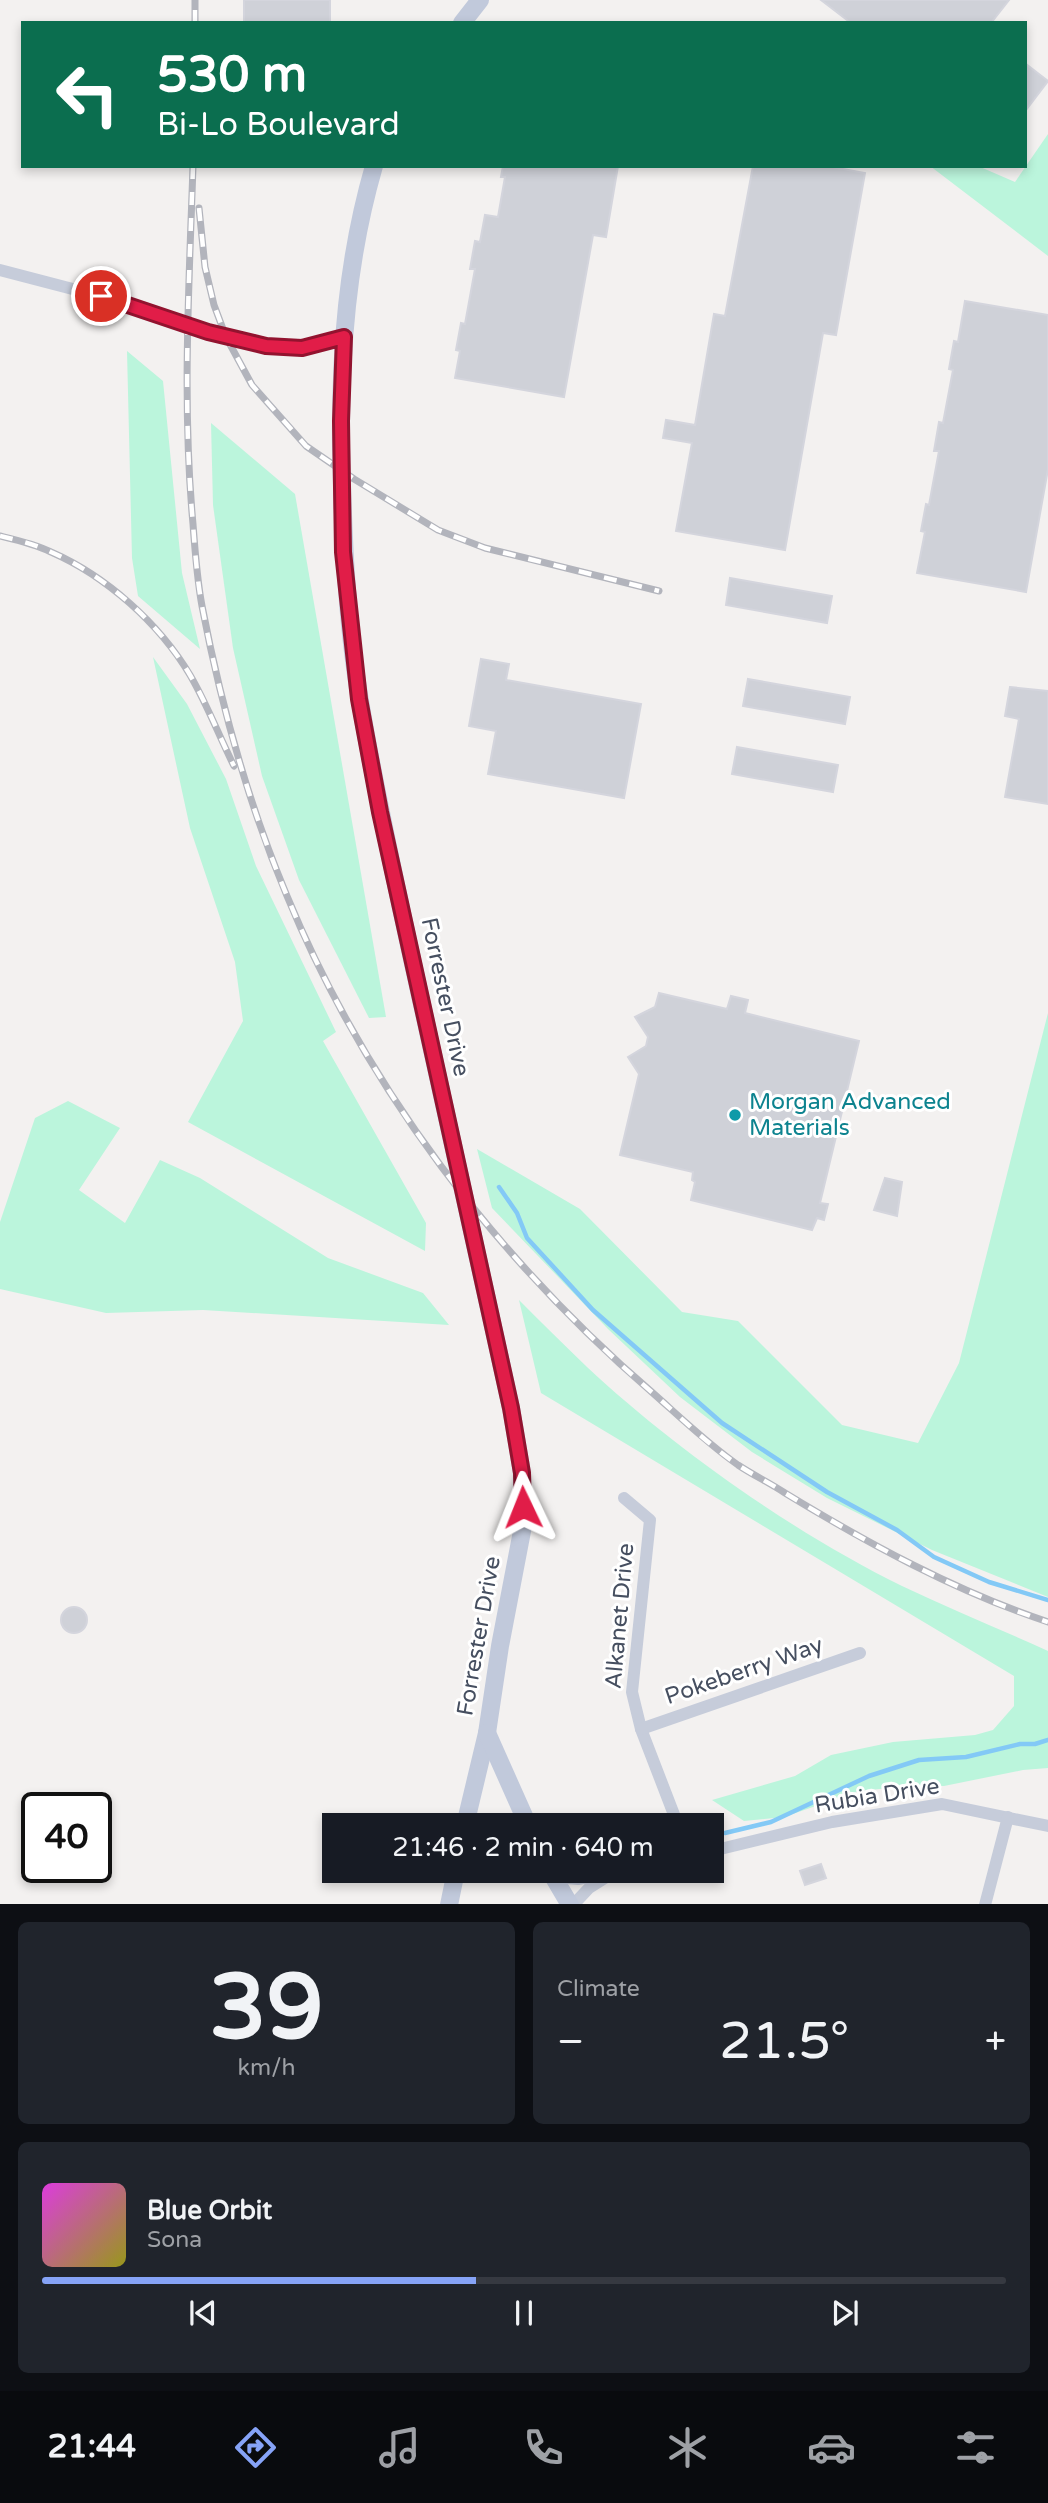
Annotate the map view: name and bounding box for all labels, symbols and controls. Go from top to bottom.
text: 530 m [157,46,307,105]
icon: left [42,49,133,140]
text: Bi-Lo Boulevard [157,106,400,144]
pin [71,266,131,326]
icon: arrive [82,277,120,315]
street label: Forrester Drive [415,915,475,1079]
place label: Morgan Advanced Materials [749,1088,951,1142]
marker: Morgan Advanced Materials [727,1107,743,1123]
position arrow [486,1470,560,1544]
street label: Alkanet Drive [600,1542,640,1690]
street label: Forrester Drive [451,1554,507,1718]
street label: Pokeberry Way [661,1631,827,1711]
street label: Rubia Drive [812,1772,942,1820]
speed limit sign: 40 [21,1792,112,1883]
text: 21:46 · 2 min · 640 m [392,1832,654,1863]
text: 39 [209,1953,324,2063]
text: Climate [557,1975,640,2003]
text: 21.5° [719,2010,849,2073]
text: − [557,2019,584,2065]
text: + [985,2019,1006,2065]
text: km/h [238,2054,295,2082]
text: Blue Orbit [147,2195,272,2226]
text: Sona [147,2226,202,2254]
icon: previous [184,2294,222,2332]
icon: pause [505,2294,543,2332]
icon: next [826,2294,864,2332]
icon: directions [231,2423,280,2472]
icon: music [375,2423,424,2472]
icon: phone [519,2423,568,2472]
icon: climate [663,2423,712,2472]
icon: car [807,2423,856,2472]
icon: filters [951,2423,1000,2472]
text: 21:44 [48,2428,136,2466]

